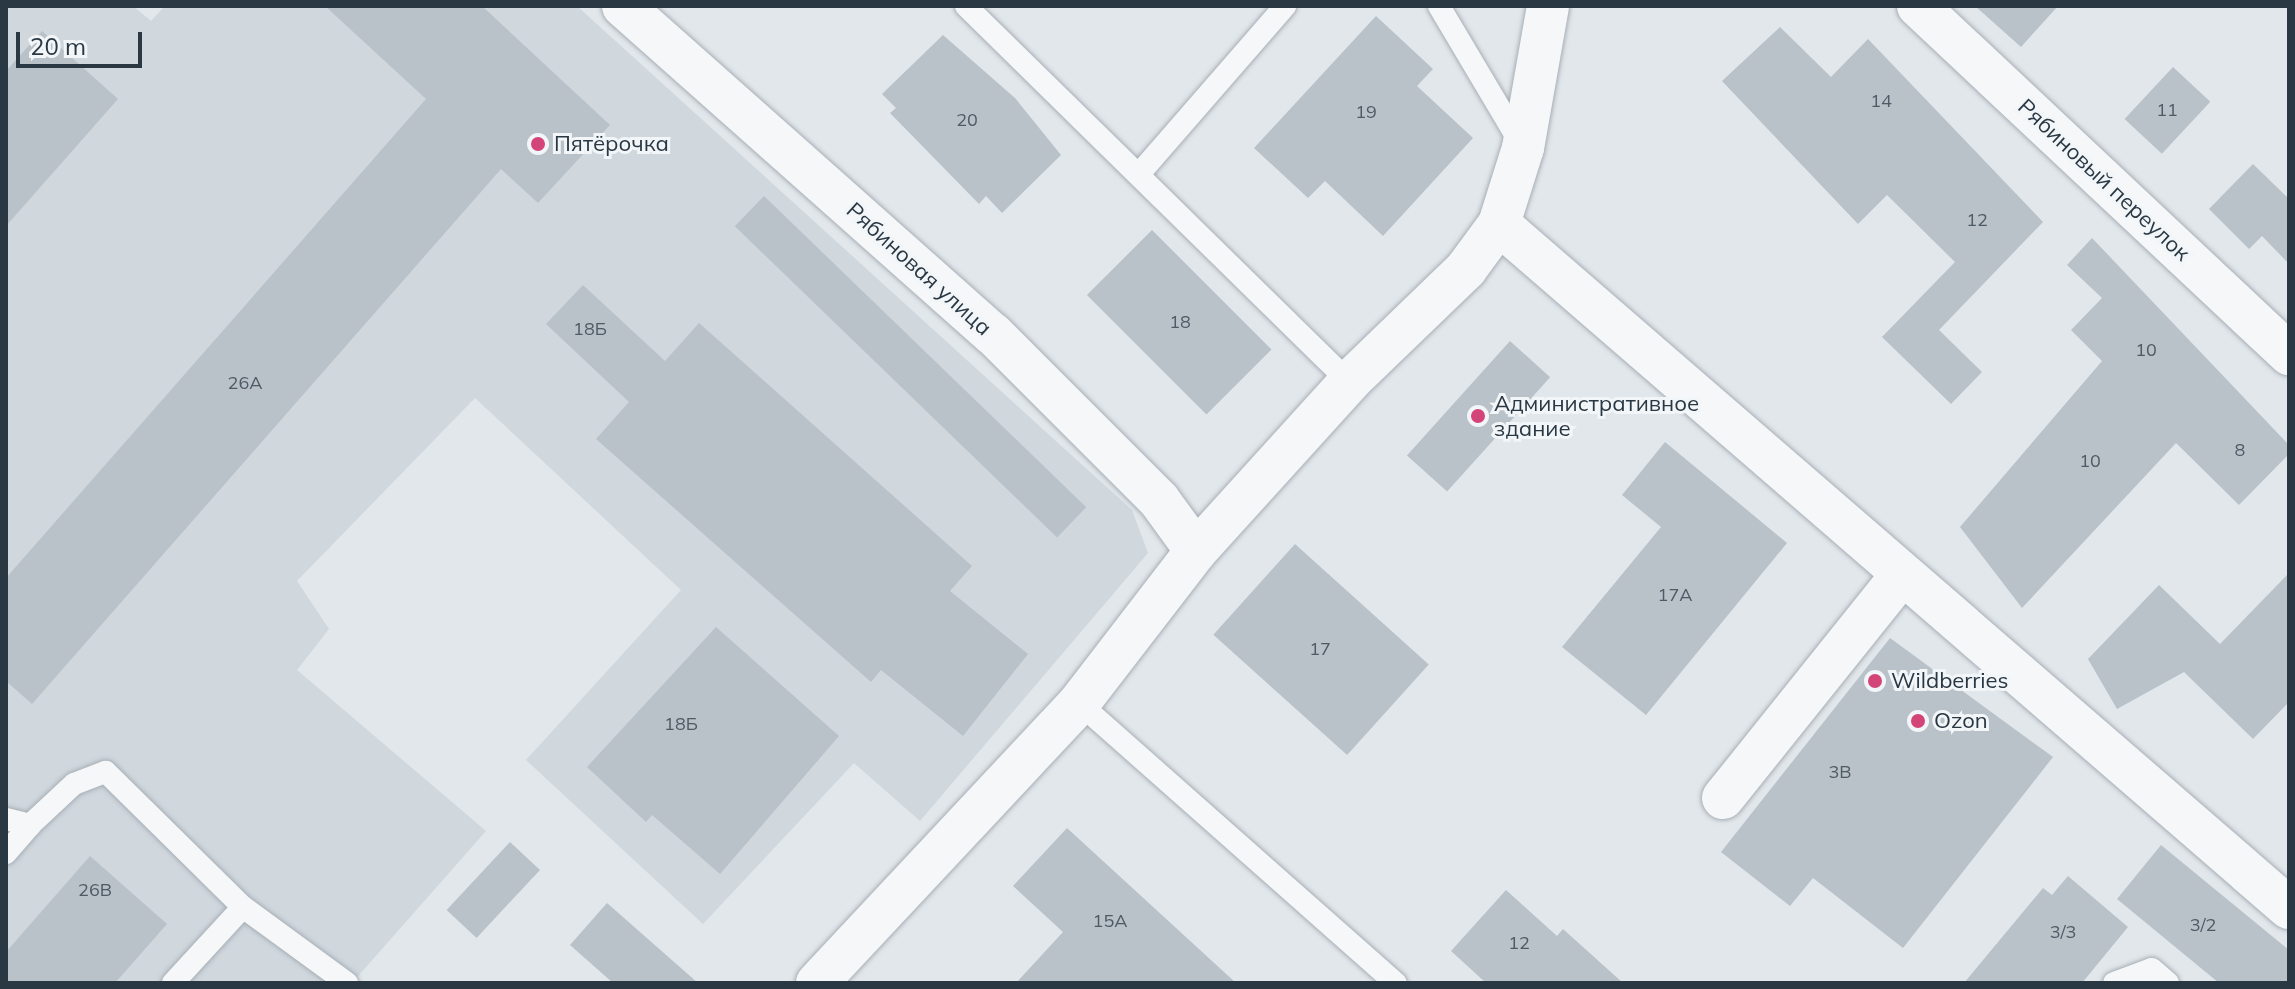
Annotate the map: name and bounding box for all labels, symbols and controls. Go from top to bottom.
scale bar [20,16,146,66]
text: 20 m [30,31,86,61]
house number: 14 [1870,90,1892,112]
street label: Рябиновый переулок [2013,94,2195,266]
house number: 11 [2156,99,2178,121]
house number: 19 [1355,101,1377,123]
house number: 20 [956,109,978,131]
place label: Пятёрочка [554,131,669,157]
marker: Пятёрочка [529,135,547,153]
street label: Рябиновая улица [841,197,997,341]
house number: 12 [1966,209,1988,231]
house number: 18 [1169,311,1191,333]
house number: 18Б [573,318,607,340]
house number: 10 [2135,339,2157,361]
house number: 26А [228,372,262,394]
place label: Административное здание [1494,390,1699,442]
marker: Административное здание [1469,407,1487,425]
house number: 8 [2235,439,2245,461]
house number: 10 [2079,450,2101,472]
house number: 17А [1658,584,1692,606]
house number: 17 [1309,638,1331,660]
place label: Wildberries [1891,668,2008,694]
marker: Wildberries [1866,672,1884,690]
place label: Ozon [1934,708,1988,734]
marker: Ozon [1909,712,1927,730]
house number: 18Б [664,713,698,735]
house number: 3В [1828,761,1852,783]
house number: 26В [78,879,112,901]
house number: 15А [1093,910,1127,932]
house number: 3/2 [2190,914,2216,936]
house number: 3/3 [2050,921,2076,943]
house number: 12 [1508,932,1530,954]

